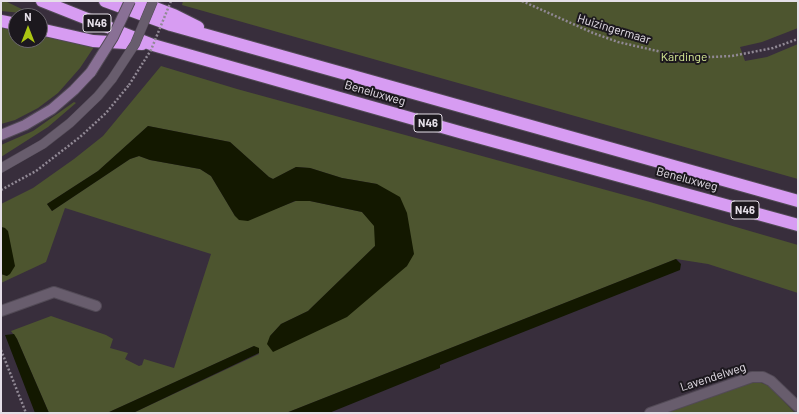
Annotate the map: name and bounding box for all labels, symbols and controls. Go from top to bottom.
north arrow [8,8,48,48]
text: N [24,10,32,23]
street label: Huizingermaar [576,11,652,47]
road number: N46 [83,14,111,32]
park label: Kardinge [661,50,707,64]
street label: Beneluxweg [343,77,407,109]
road number: N46 [414,114,442,132]
street label: Beneluxweg [655,164,719,194]
road number: N46 [731,201,759,219]
street label: Lavendelweg [678,360,748,394]

